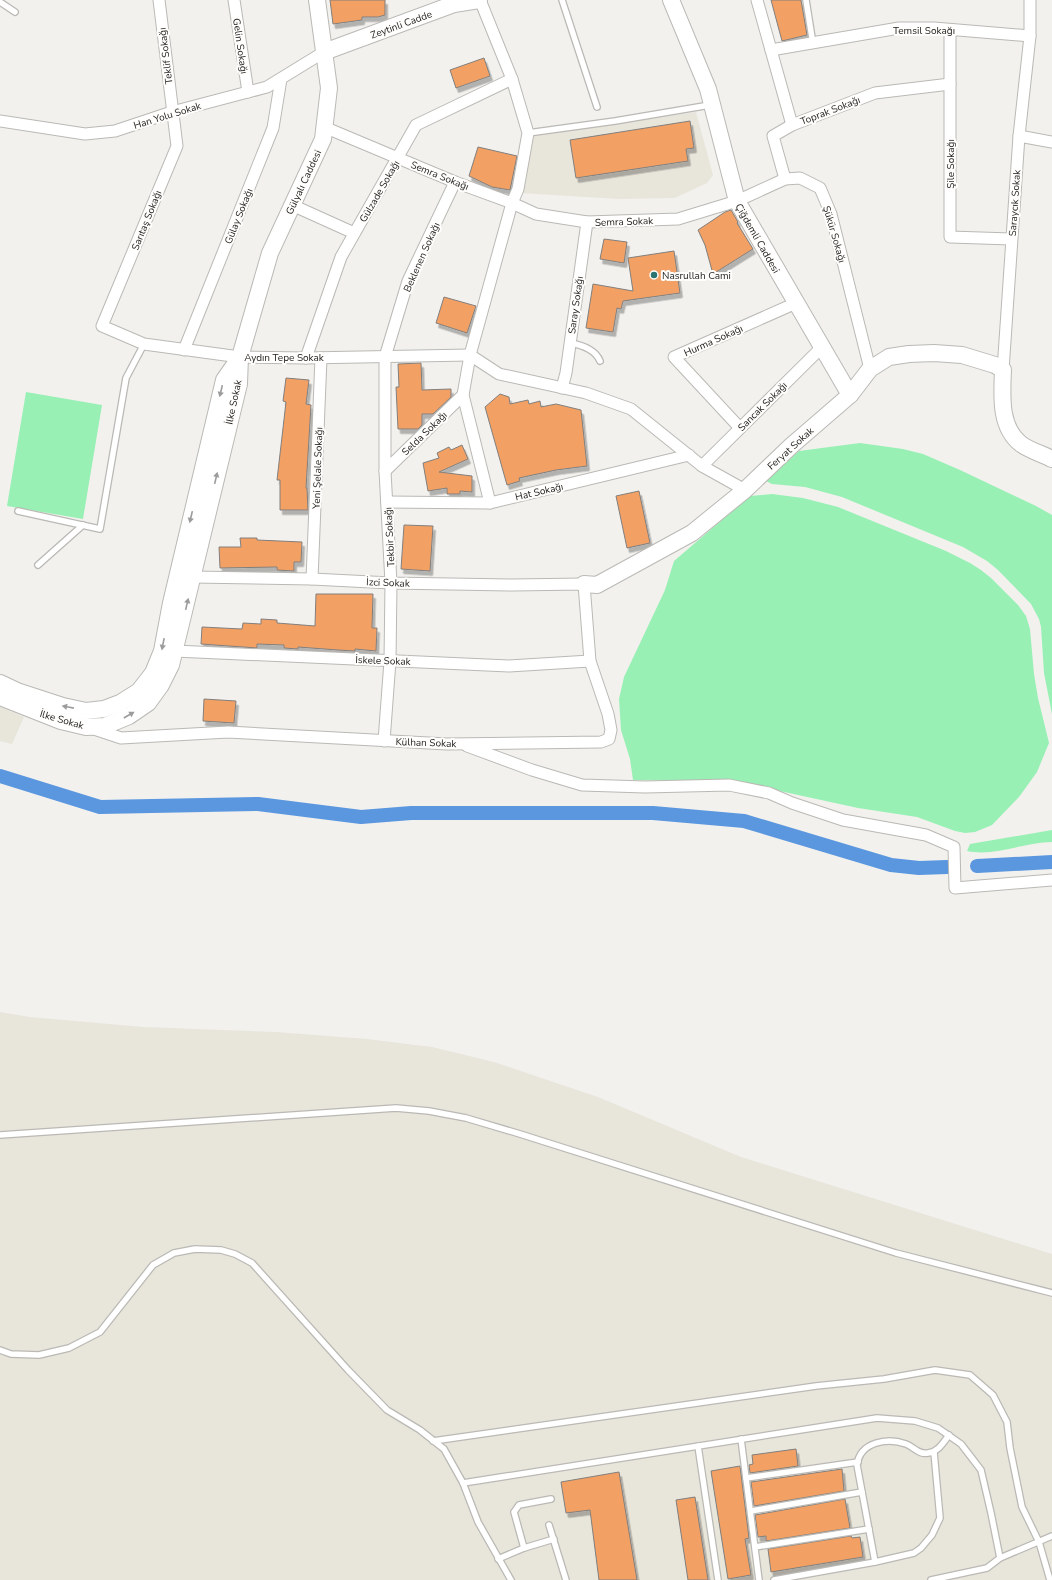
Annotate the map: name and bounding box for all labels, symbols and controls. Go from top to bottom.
street label: Zeytinli Cadde [369,7,434,43]
street label: Gelin Sokağı [229,17,251,75]
street label: Temsil Sokağı [893,24,955,38]
street label: Teklif Sokağı [156,27,176,85]
street label: Toprak Sokağı [798,93,862,129]
street label: Han Yolu Sokak [132,99,204,133]
street label: Şile Sokağı [944,139,958,189]
street label: Gülyalı Caddesi [283,148,325,217]
street label: Gülzade Sokağı [356,158,403,225]
street label: Semra Sokağı [408,158,471,194]
street label: Saraycık Sokak [1006,168,1024,237]
street label: Gülay Sokağı [221,186,256,246]
street label: Sarıtaş Sokağı [129,188,165,253]
street label: Çiğdemli Caddesi [731,201,783,276]
street label: Şükür Sokağı [819,204,849,264]
street label: Semra Sokak [595,214,654,230]
street label: Beklenen Sokağı [400,220,444,294]
place label: Nasrullah Cami [662,269,731,283]
marker: Nasrullah Cami [649,270,659,280]
street label: Saray Sokağı [565,275,587,335]
street label: Hurma Sokağı [682,322,745,360]
street label: Aydın Tepe Sokak [244,351,325,365]
street label: İlke Sokak [222,378,246,426]
street label: Sancak Sokağı [735,379,791,435]
one-way arrow [218,385,224,397]
street label: Selda Sokağı [399,408,451,459]
street label: Feryat Sokak [764,424,818,473]
street label: Yeni Şelale Sokağı [310,427,326,510]
one-way arrow [214,471,220,484]
street label: Hat Sokağı [514,480,565,504]
street label: Tekbir Sokağı [381,507,399,567]
one-way arrow [188,511,194,524]
street label: İzci Sokak [366,575,411,591]
one-way arrow [184,598,190,610]
one-way arrow [160,638,166,650]
street label: İskele Sokak [355,653,412,669]
one-way arrow [61,704,74,710]
street label: İlke Sokak [38,707,86,733]
one-way arrow [123,712,135,719]
street label: Külhan Sokak [395,735,458,751]

